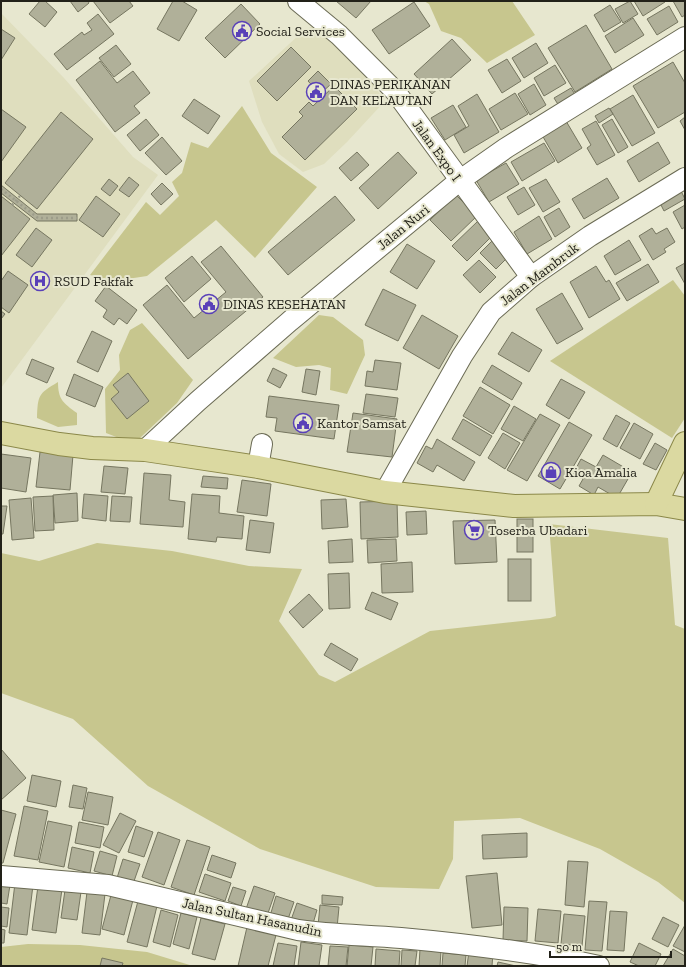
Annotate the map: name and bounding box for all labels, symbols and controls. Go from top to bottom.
public building icon: Social Services [231,20,253,42]
place label: Social Services [256,23,345,40]
place label: DINAS PERIKANAN DAN KELAUTAN [330,76,451,109]
public building icon: DINAS PERIKANAN DAN KELAUTAN [305,81,327,103]
street label: Jalan Expo I [408,116,465,185]
street label: Jalan Nuri [374,201,433,254]
street label: Jalan Mambruk [497,239,583,309]
hospital icon: RSUD Fakfak [29,270,51,292]
place label: RSUD Fakfak [54,273,134,290]
public building icon: DINAS KESEHATAN [198,293,220,315]
place label: DINAS KESEHATAN [223,296,346,313]
public building icon: Kantor Samsat [292,412,314,434]
place label: Kantor Samsat [317,415,407,432]
shop icon: Kioa Amalia [540,461,562,483]
place label: Kioa Amalia [565,464,637,481]
supermarket icon: Toserba Ubadari [463,519,485,541]
place label: Toserba Ubadari [488,522,588,539]
street label: Jalan Sultan Hasanudin [181,894,323,941]
scale bar [550,933,671,959]
text: 50 m [556,940,583,954]

